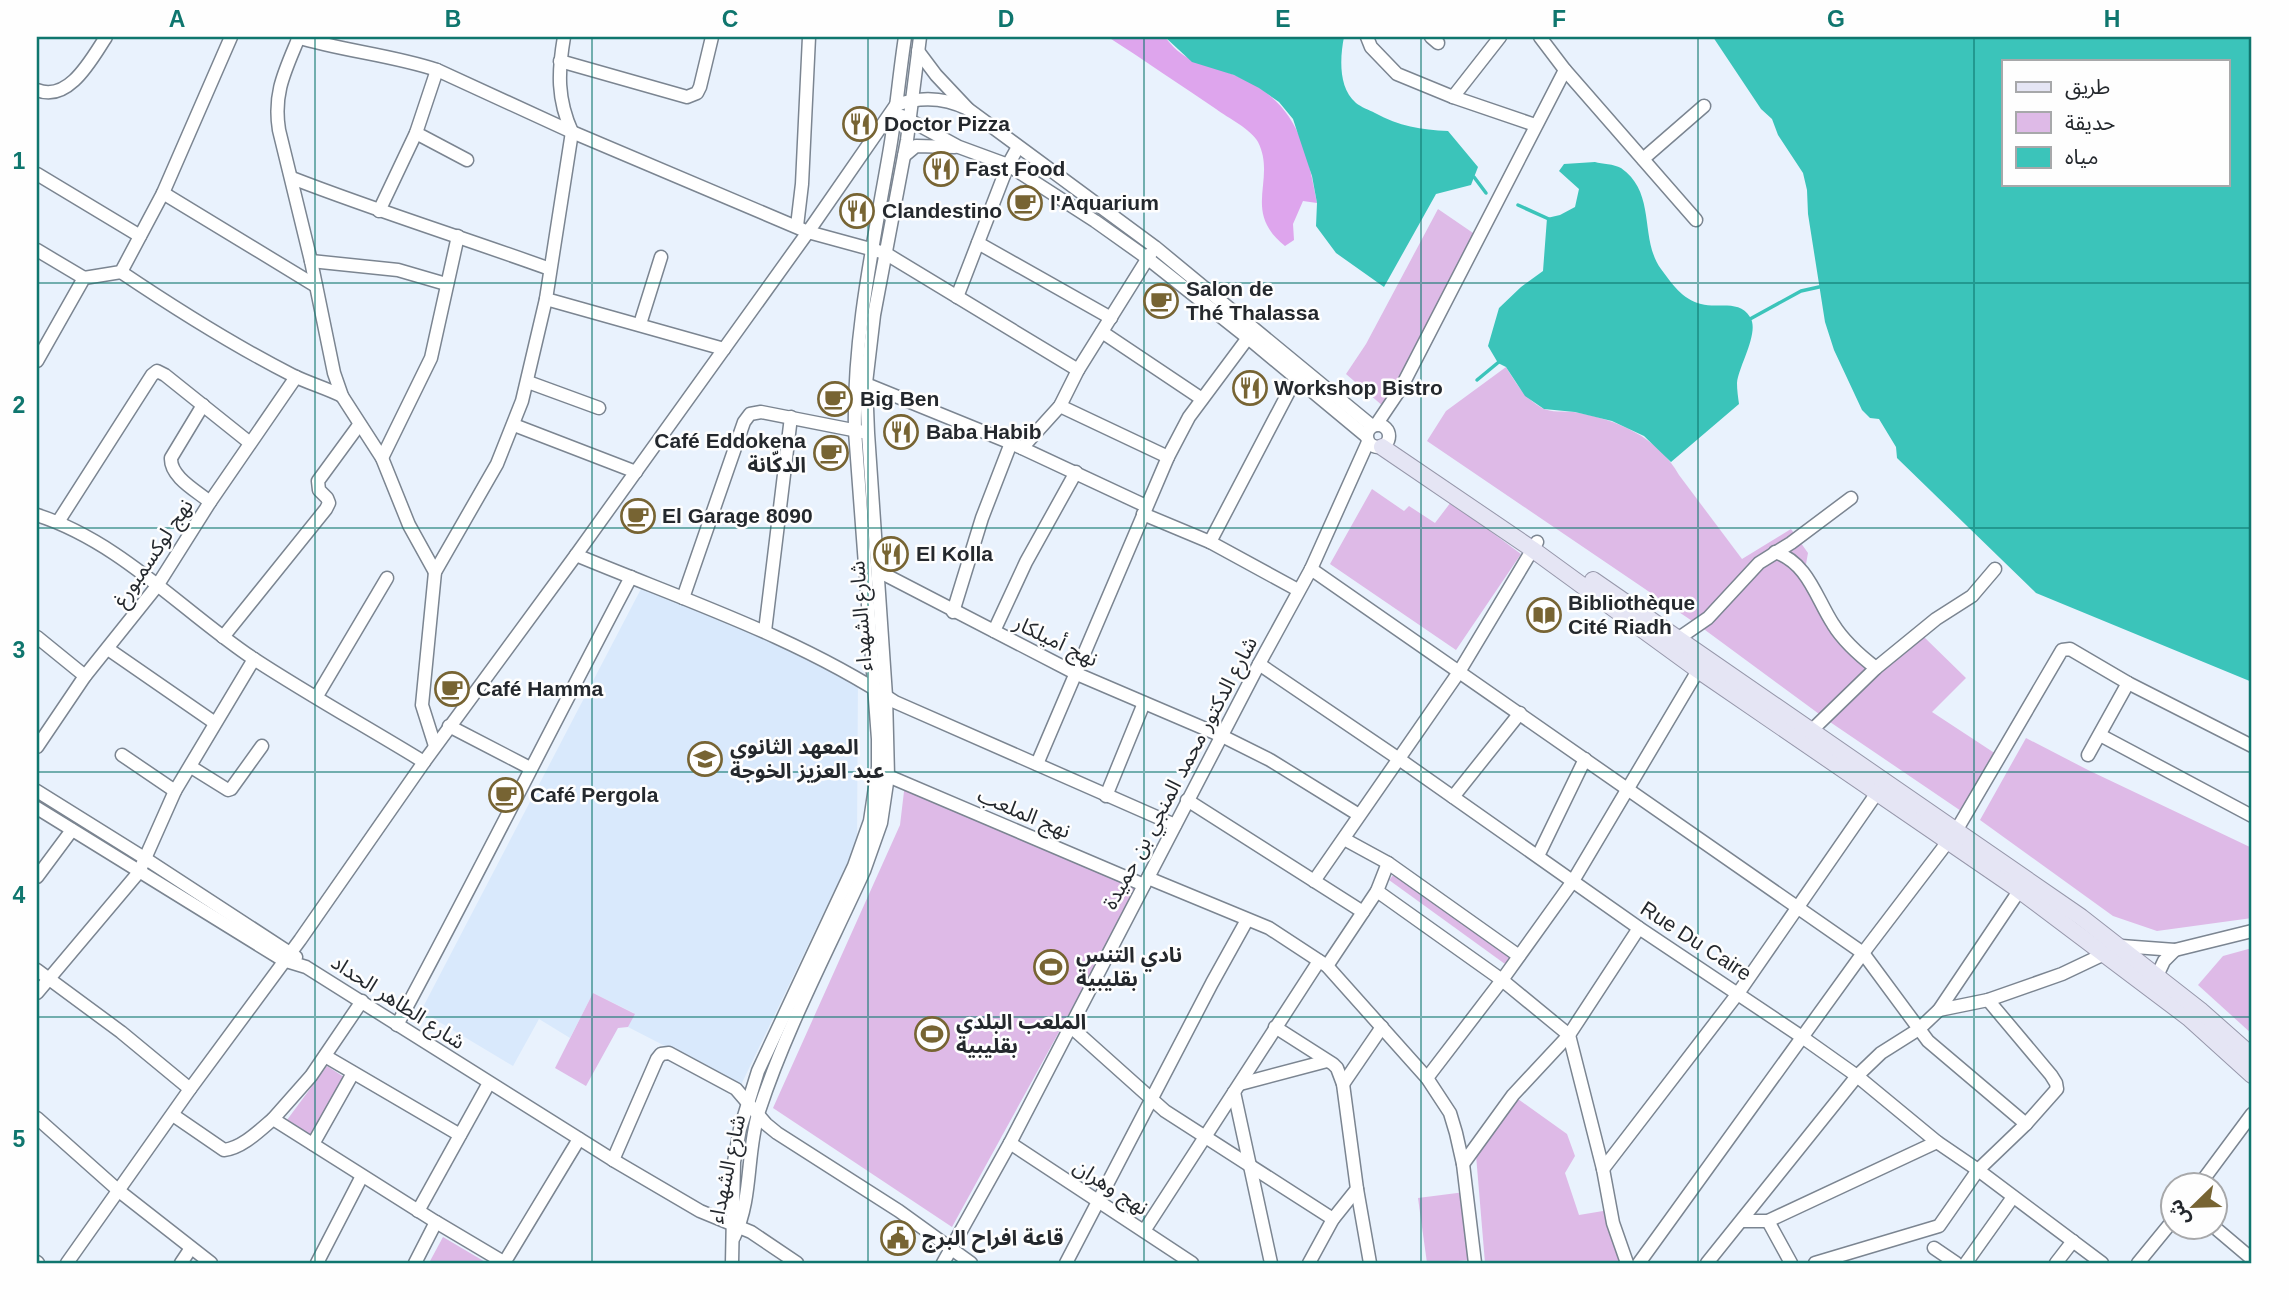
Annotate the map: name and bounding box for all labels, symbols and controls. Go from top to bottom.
text: A [169,6,185,32]
text: B [445,6,461,32]
text: C [722,6,738,32]
text: D [998,6,1014,32]
text: E [1275,6,1291,32]
text: F [1552,6,1566,32]
text: G [1827,6,1845,32]
text: H [2104,6,2120,32]
legend [2002,60,2230,186]
text: طريق [2065,75,2110,100]
restaurant icon: Doctor Pizza [841,105,879,143]
text: حديقة [2065,111,2115,134]
place label: Doctor Pizza [884,112,1010,135]
text: مياه [2065,145,2098,168]
text: 1 [13,148,26,174]
restaurant icon: Fast Food [922,150,960,188]
place label: Fast Food [965,157,1065,180]
cafe icon: l'Aquarium [1006,184,1044,222]
place label: l'Aquarium [1050,191,1159,214]
restaurant icon: Clandestino [838,192,876,230]
place label: Clandestino [882,199,1002,222]
place label: Salon de Thé Thalassa [1186,277,1319,324]
cafe icon: Salon de Thé Thalassa [1142,282,1180,320]
restaurant icon: Workshop Bistro [1231,369,1269,407]
place label: Workshop Bistro [1274,376,1443,399]
cafe icon: Big Ben [816,380,854,418]
place label: Big Ben [860,387,939,410]
text: 2 [13,392,25,418]
restaurant icon: Baba Habib [882,413,920,451]
place label: Baba Habib [926,420,1042,443]
place label: Café Eddokena الدكّانة [654,429,806,476]
cafe icon: Café Eddokena الدكّانة [812,434,850,472]
street label: نهج لوكسمبورغ [108,494,200,613]
cafe icon: El Garage 8090 [619,497,657,535]
place label: El Garage 8090 [662,504,813,527]
restaurant icon: El Kolla [872,535,910,573]
place label: El Kolla [916,542,993,565]
street label: شارع الشهداء [845,560,880,672]
place label: Bibliothèque Cité Riadh [1568,591,1695,638]
library icon: Bibliothèque Cité Riadh [1525,596,1563,634]
street label: نهج أميلكار [1008,609,1102,674]
street label: شارع الدكتور محمد المنجي بن حميدة [1098,633,1266,915]
text: 3 [13,637,25,663]
cafe icon: Café Hamma [433,670,471,708]
place label: Café Hamma [476,677,604,700]
place label: المعهد الثانوي عبد العزيز الخوجة [730,735,884,783]
school or university icon: المعهد الثانوي عبد العزيز الخوجة [686,740,724,778]
cafe icon: Café Pergola [487,776,525,814]
place label: Café Pergola [530,783,659,806]
street label: نهج الملعب [973,783,1074,846]
text: 4 [13,882,26,908]
street label: Rue Du Caire [1637,896,1756,985]
place label: نادي التنس بقليبية [1076,943,1182,991]
sports icon: نادي التنس بقليبية [1032,948,1070,986]
street label: شارع الطاهر الحداد [325,950,469,1057]
place label: الملعب البلدي بقليبية [956,1010,1086,1058]
sports icon: الملعب البلدي بقليبية [913,1015,951,1053]
street label: شارع الشهداء [704,1112,753,1226]
text: 5 [13,1126,26,1152]
street label: نهج وهران [1067,1154,1153,1223]
north arrow [2160,1170,2230,1240]
text: ش [2164,1196,2194,1229]
public building icon: قاعة افراح البرج [879,1219,917,1257]
place label: قاعة افراح البرج [922,1226,1064,1253]

